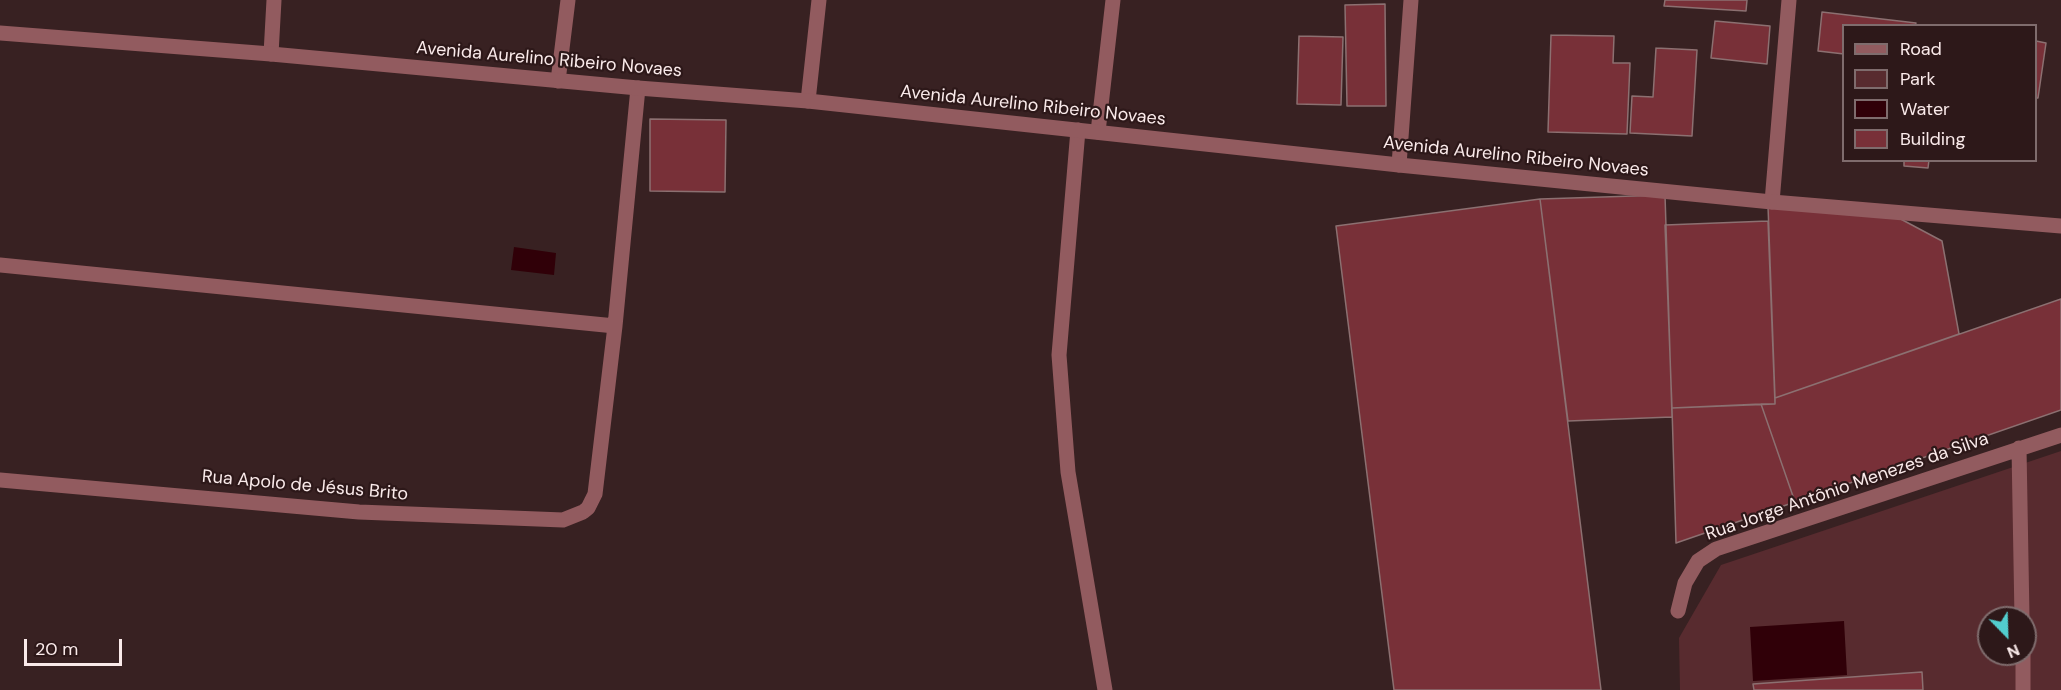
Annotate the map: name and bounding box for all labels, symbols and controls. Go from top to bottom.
legend [1842,24,2037,162]
text: Road [1900,37,1942,61]
street label: Avenida Aurelino Ribeiro Novaes [415,38,683,82]
text: Park [1900,67,1936,91]
street label: Avenida Aurelino Ribeiro Novaes [899,81,1167,131]
text: Water [1900,97,1950,121]
text: Building [1900,127,1965,151]
street label: Avenida Aurelino Ribeiro Novaes [1382,132,1650,182]
street label: Rua Jorge Antônio Menezes da Silva [1703,428,1991,546]
street label: Rua Apolo de Jésus Brito [201,466,409,506]
north arrow [1977,606,2037,666]
scale bar [27,627,124,665]
text: 20 m [35,637,78,661]
text: N [2004,639,2023,663]

